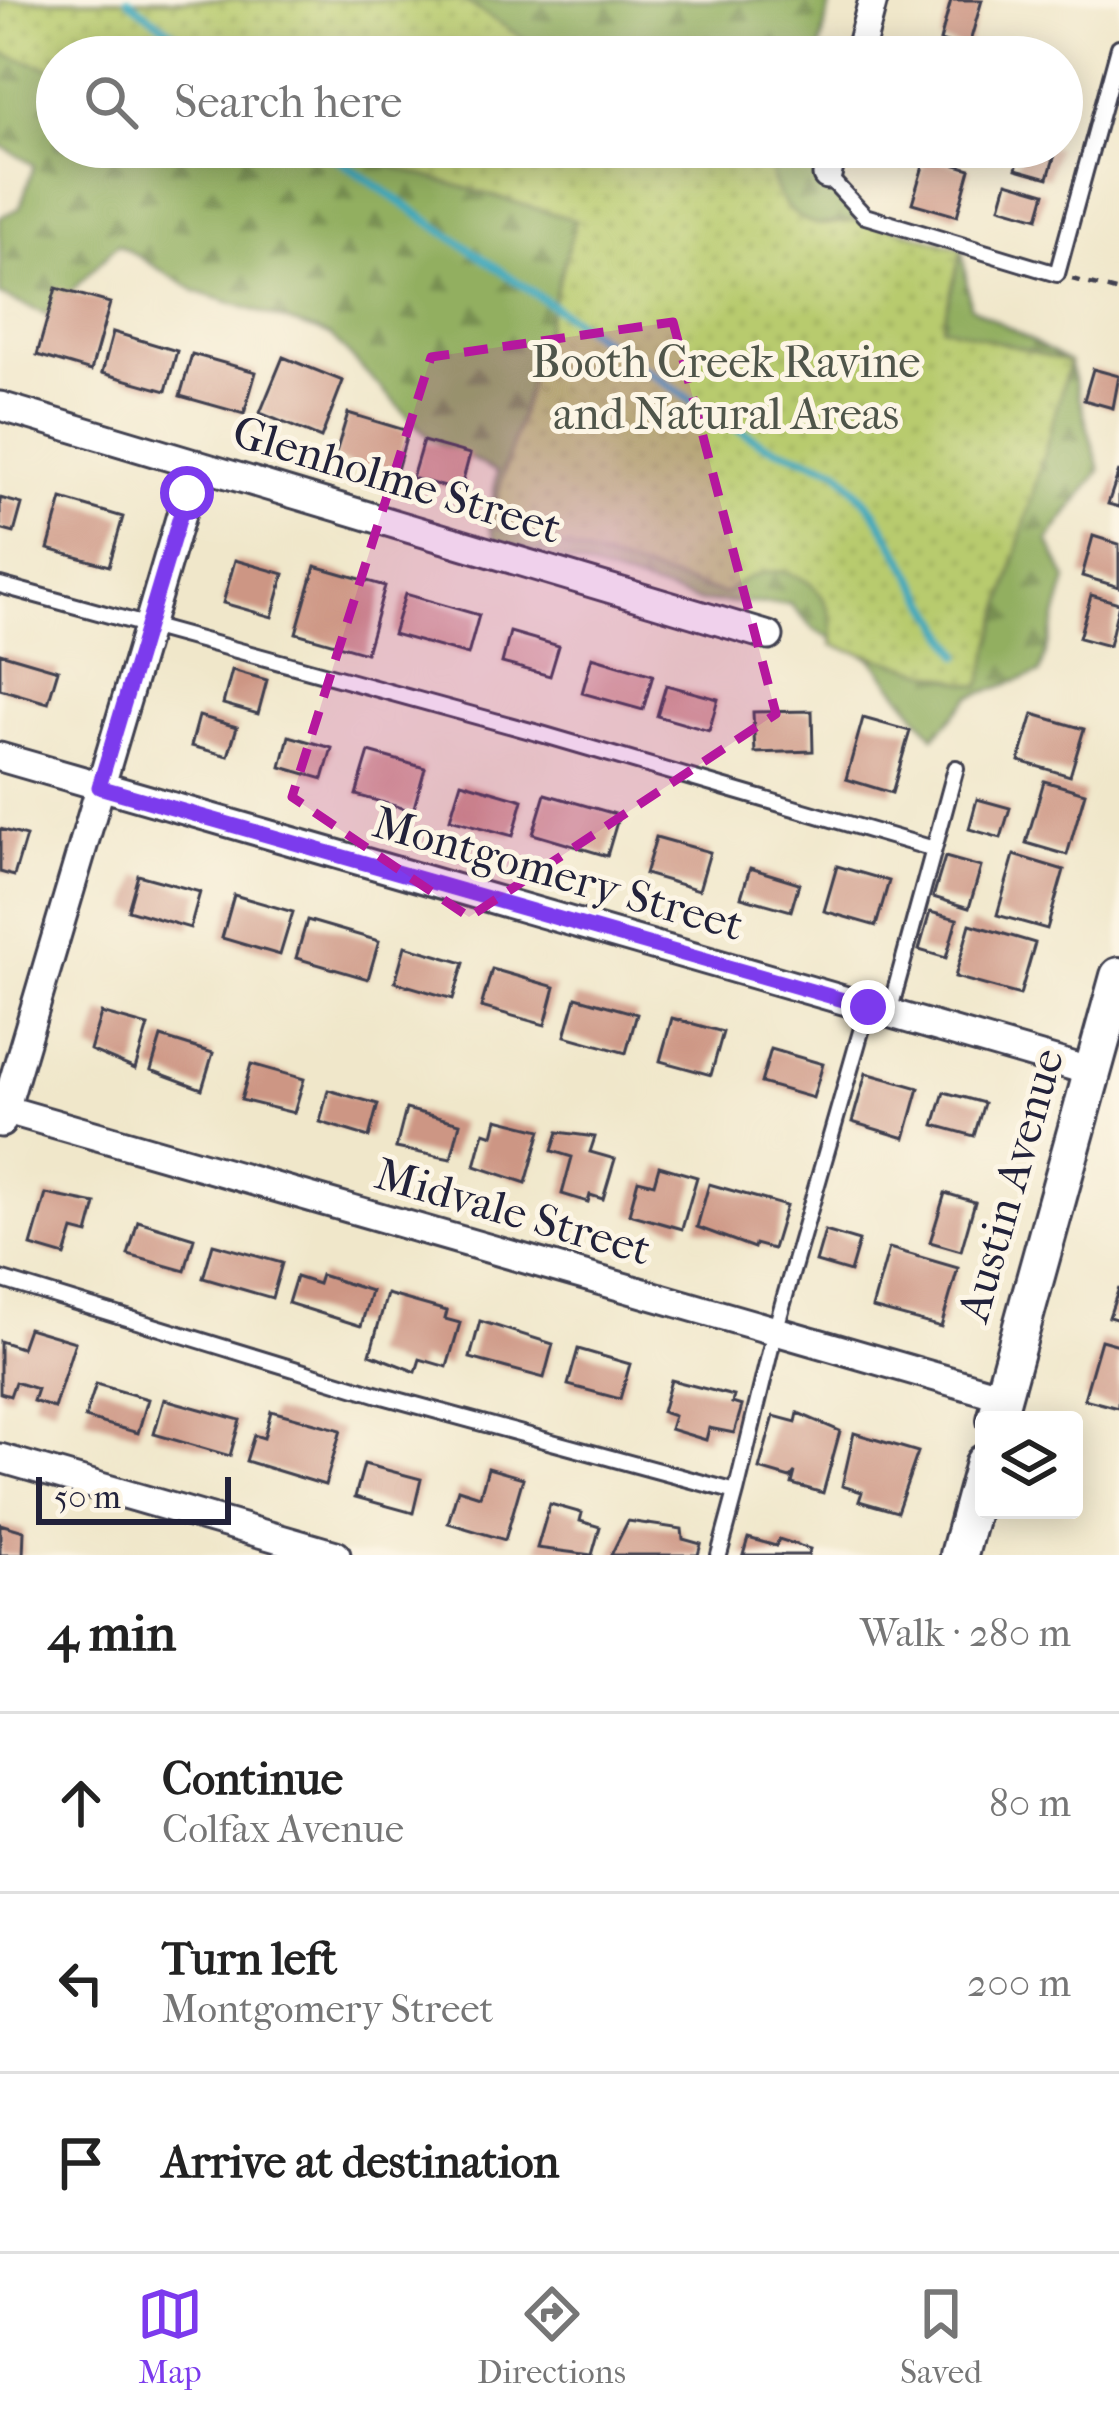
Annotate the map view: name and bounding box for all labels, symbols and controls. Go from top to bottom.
search box [36,36,1083,168]
icon: search [78,69,144,135]
text: Search here [174,76,402,129]
park label: Booth Creek Ravine and Natural Areas [531,336,921,441]
street label: Glenholme Street [227,405,567,555]
route start [160,466,214,520]
street label: Montgomery Street [367,796,749,952]
route end [841,980,895,1034]
street label: Austin Avenue [946,1043,1075,1329]
street label: Midvale Street [369,1147,657,1277]
map controls [975,1411,1083,1519]
button: layers [975,1411,1083,1519]
scale bar [36,1471,231,1524]
text: 50 m [54,1478,121,1517]
text: 4 min [48,1603,176,1663]
text: Walk · 280 m [860,1610,1071,1656]
text: Continue [162,1753,343,1806]
icon: ahead [48,1770,114,1836]
text: 80 m [989,1780,1071,1826]
text: Colfax Avenue [162,1806,404,1852]
text: Turn left [162,1933,337,1986]
icon: left [48,1950,114,2016]
text: 200 m [967,1960,1071,2006]
text: Montgomery Street [162,1986,493,2032]
icon: arrive [48,2130,114,2196]
text: Arrive at destination [162,2136,559,2189]
tab: Map [137,2281,203,2392]
tab: Directions [477,2281,626,2392]
tab: Saved [900,2281,982,2392]

